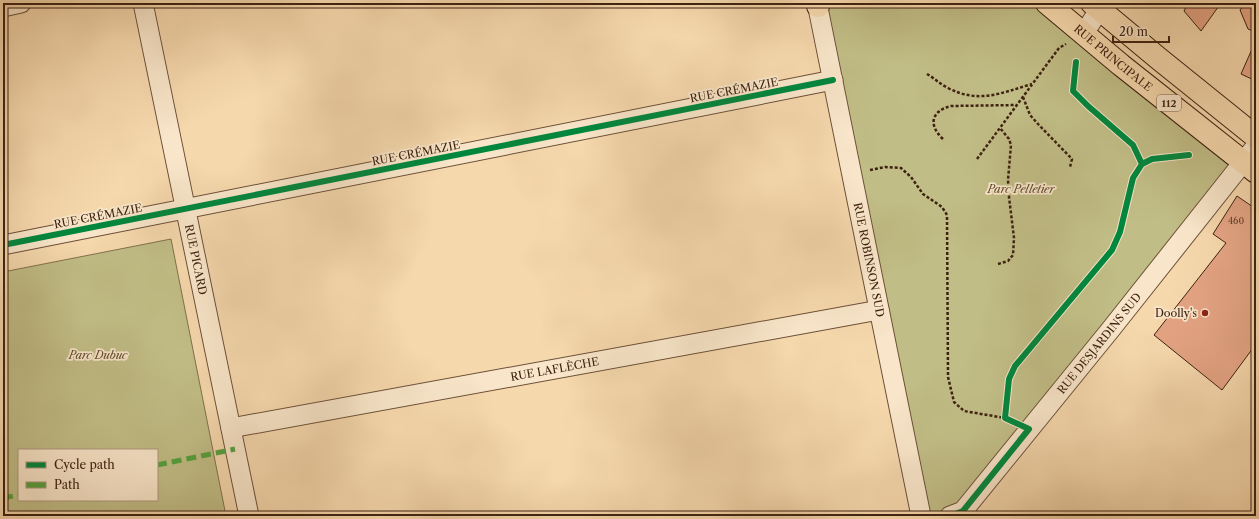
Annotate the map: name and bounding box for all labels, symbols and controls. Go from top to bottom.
scale bar [1113,18,1169,44]
street label: RUE PRINCIPALE [1071,22,1156,95]
text: 20 m [1119,24,1148,39]
street label: RUE CRÉMAZIE [689,75,780,105]
road number: 112 [1157,95,1181,111]
street label: RUE CRÉMAZIE [371,138,462,168]
park label: Parc Pelletier [986,182,1055,196]
street label: RUE CRÉMAZIE [53,201,144,231]
street label: RUE ROBINSON SUD [851,201,888,318]
house number: 460 [1228,215,1244,226]
street label: RUE PICARD [182,223,210,296]
street label: RUE DESJARDINS SUD [1054,290,1144,397]
place label: Doolly's [1155,306,1197,320]
marker: Doolly's [1200,308,1210,318]
park label: Parc Dubuc [68,348,128,362]
street label: RUE LAFLÈCHE [509,354,600,384]
legend [18,449,158,501]
text: Cycle path [54,457,115,472]
text: Path [54,477,80,492]

